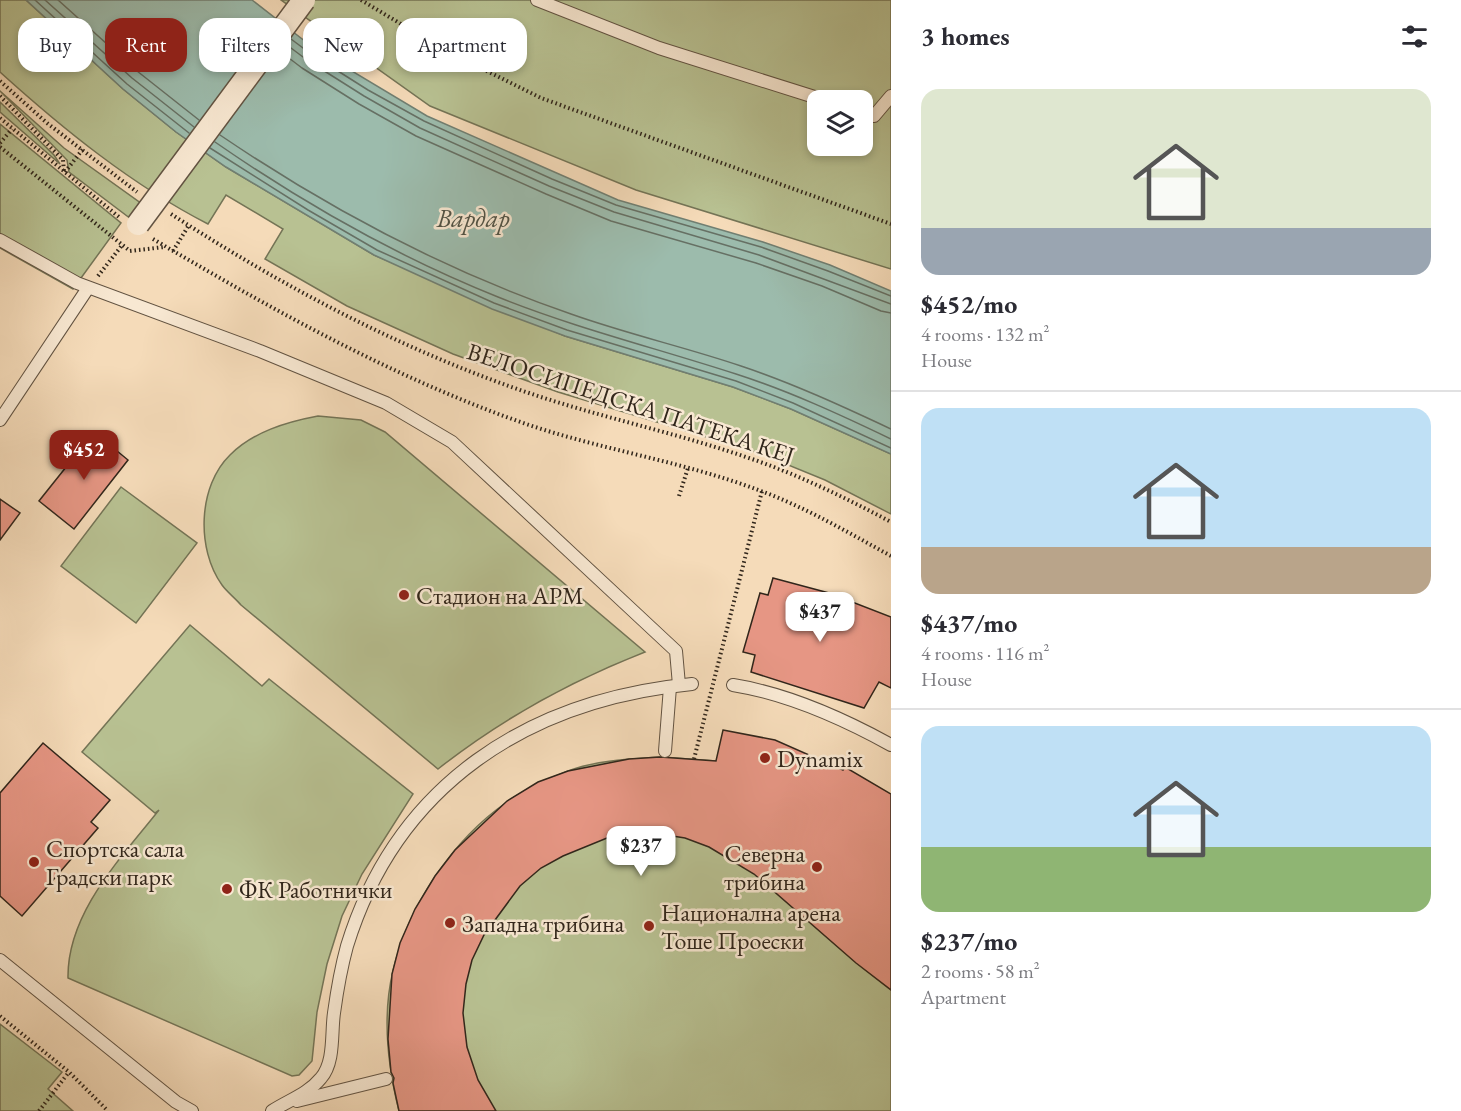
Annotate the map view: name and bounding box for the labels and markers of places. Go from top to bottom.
pin: $452 [48,430,120,481]
place label: Стадион на АРМ [416,580,584,611]
marker: Стадион на АРМ [397,588,411,602]
pin: $437 [784,592,856,643]
place label: Dynamix [777,743,863,774]
marker: Dynamix [758,751,772,765]
pin: $237 [605,826,677,877]
place label: Спортска сала Градски парк [46,833,185,892]
place label: Северна трибина [724,838,805,897]
marker: Спортска сала Градски парк [27,855,41,869]
marker: Северна трибина [810,860,824,874]
place label: ФК Работнички [239,874,393,905]
marker: ФК Работнички [220,882,234,896]
place label: Национална арена Тоше Проески [661,897,841,956]
place label: Западна трибина [462,908,625,939]
marker: Западна трибина [443,916,457,930]
marker: Национална арена Тоше Проески [642,919,656,933]

